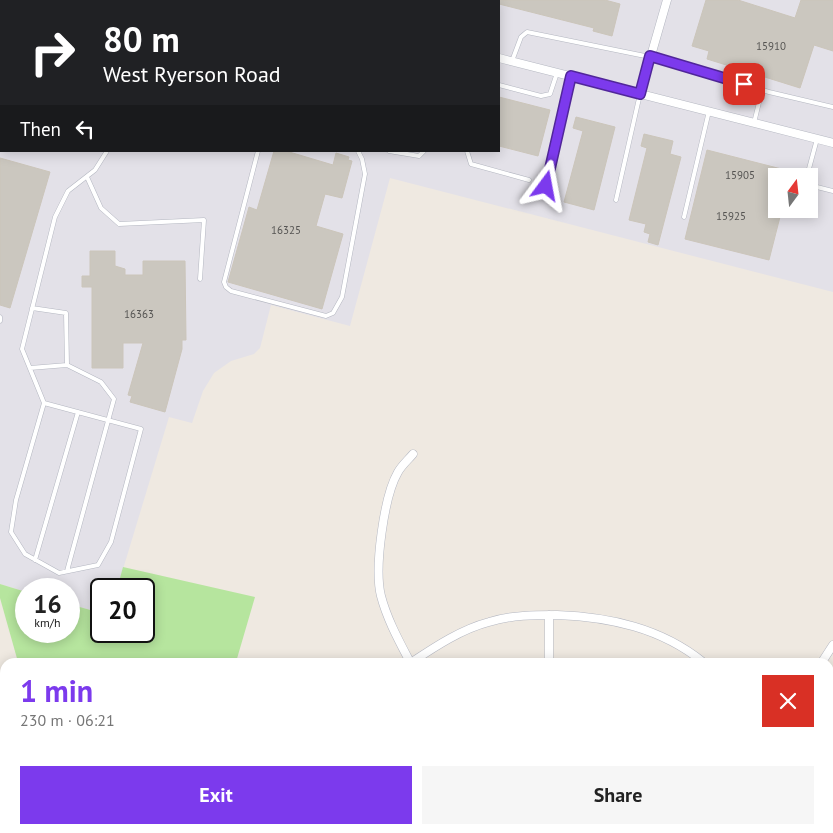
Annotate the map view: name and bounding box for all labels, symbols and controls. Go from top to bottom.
text: 80 m [103,16,180,62]
icon: right [20,20,85,85]
house number: 15910 [756,39,786,53]
text: West Ryerson Road [103,60,281,88]
pin [723,63,765,105]
icon: arrive [730,70,758,98]
icon: left [71,115,99,143]
text: Then [20,117,61,141]
position arrow [519,159,571,211]
house number: 15905 [725,168,755,182]
north arrow [768,168,818,218]
map controls [768,168,818,218]
house number: 15925 [716,209,746,223]
house number: 16325 [271,223,301,237]
house number: 16363 [124,307,154,321]
speed limit sign: 20 [90,578,155,643]
text: 16 [33,588,62,620]
text: km/h [34,615,61,630]
text: 1 min [20,671,93,710]
button: close [762,675,814,727]
text: 230 m · 06:21 [20,710,115,730]
button: Exit [20,766,412,824]
button: Share [422,766,814,824]

